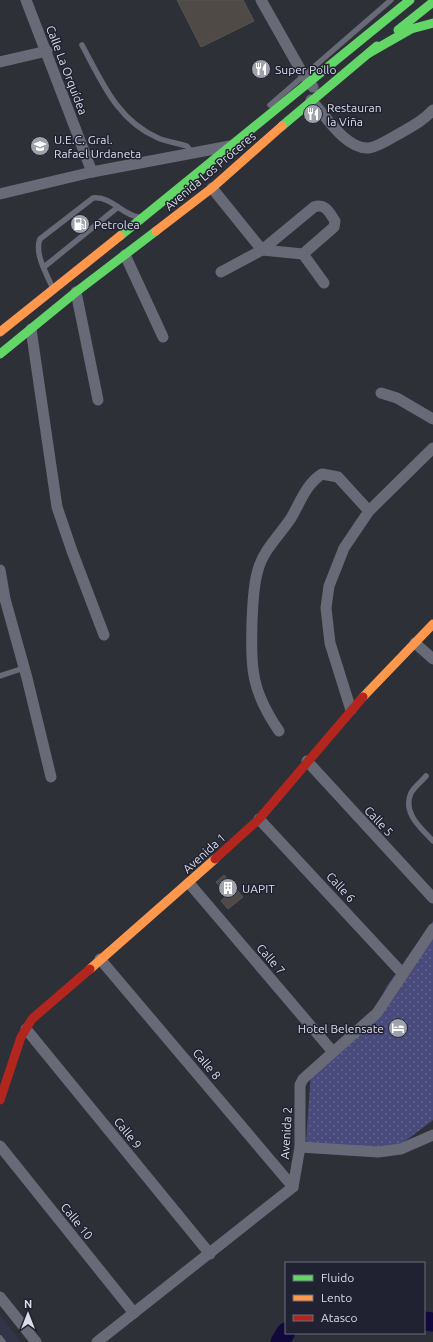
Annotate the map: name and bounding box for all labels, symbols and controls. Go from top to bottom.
street label: Calle La Orquídea [44,23,90,117]
restaurant icon: Super Pollo [250,58,272,80]
place label: Super Pollo [275,63,336,76]
place label: Restauran la Viña [327,101,382,128]
restaurant icon: Restauran la Viña [302,103,324,125]
street label: Avenida Los Próceres [162,129,258,213]
place label: U.E.C. Gral. Rafael Urdaneta [54,133,141,160]
school or university icon: U.E.C. Gral. Rafael Urdaneta [29,135,51,157]
fuel station icon: Petrolea [69,213,91,235]
place label: Petrolea [94,218,140,231]
street label: Calle 5 [362,803,396,839]
street label: Avenida 1 [180,831,228,875]
street label: Calle 6 [324,869,358,905]
building icon: UAPIT [217,877,239,899]
place label: UAPIT [242,882,275,895]
street label: Calle 7 [254,941,288,977]
hotel icon: Hotel Belensate [387,1017,409,1039]
place label: Hotel Belensate [298,1022,384,1035]
street label: Calle 8 [190,1046,224,1082]
street label: Avenida 2 [278,1106,294,1160]
street label: Calle 9 [112,1115,144,1151]
street label: Calle 10 [59,1200,96,1242]
legend [285,1262,425,1334]
text: Fluido [321,1271,354,1284]
text: Lento [321,1291,352,1304]
north arrow [8,1294,48,1334]
text: N [24,1298,32,1310]
text: Atasco [321,1311,357,1324]

